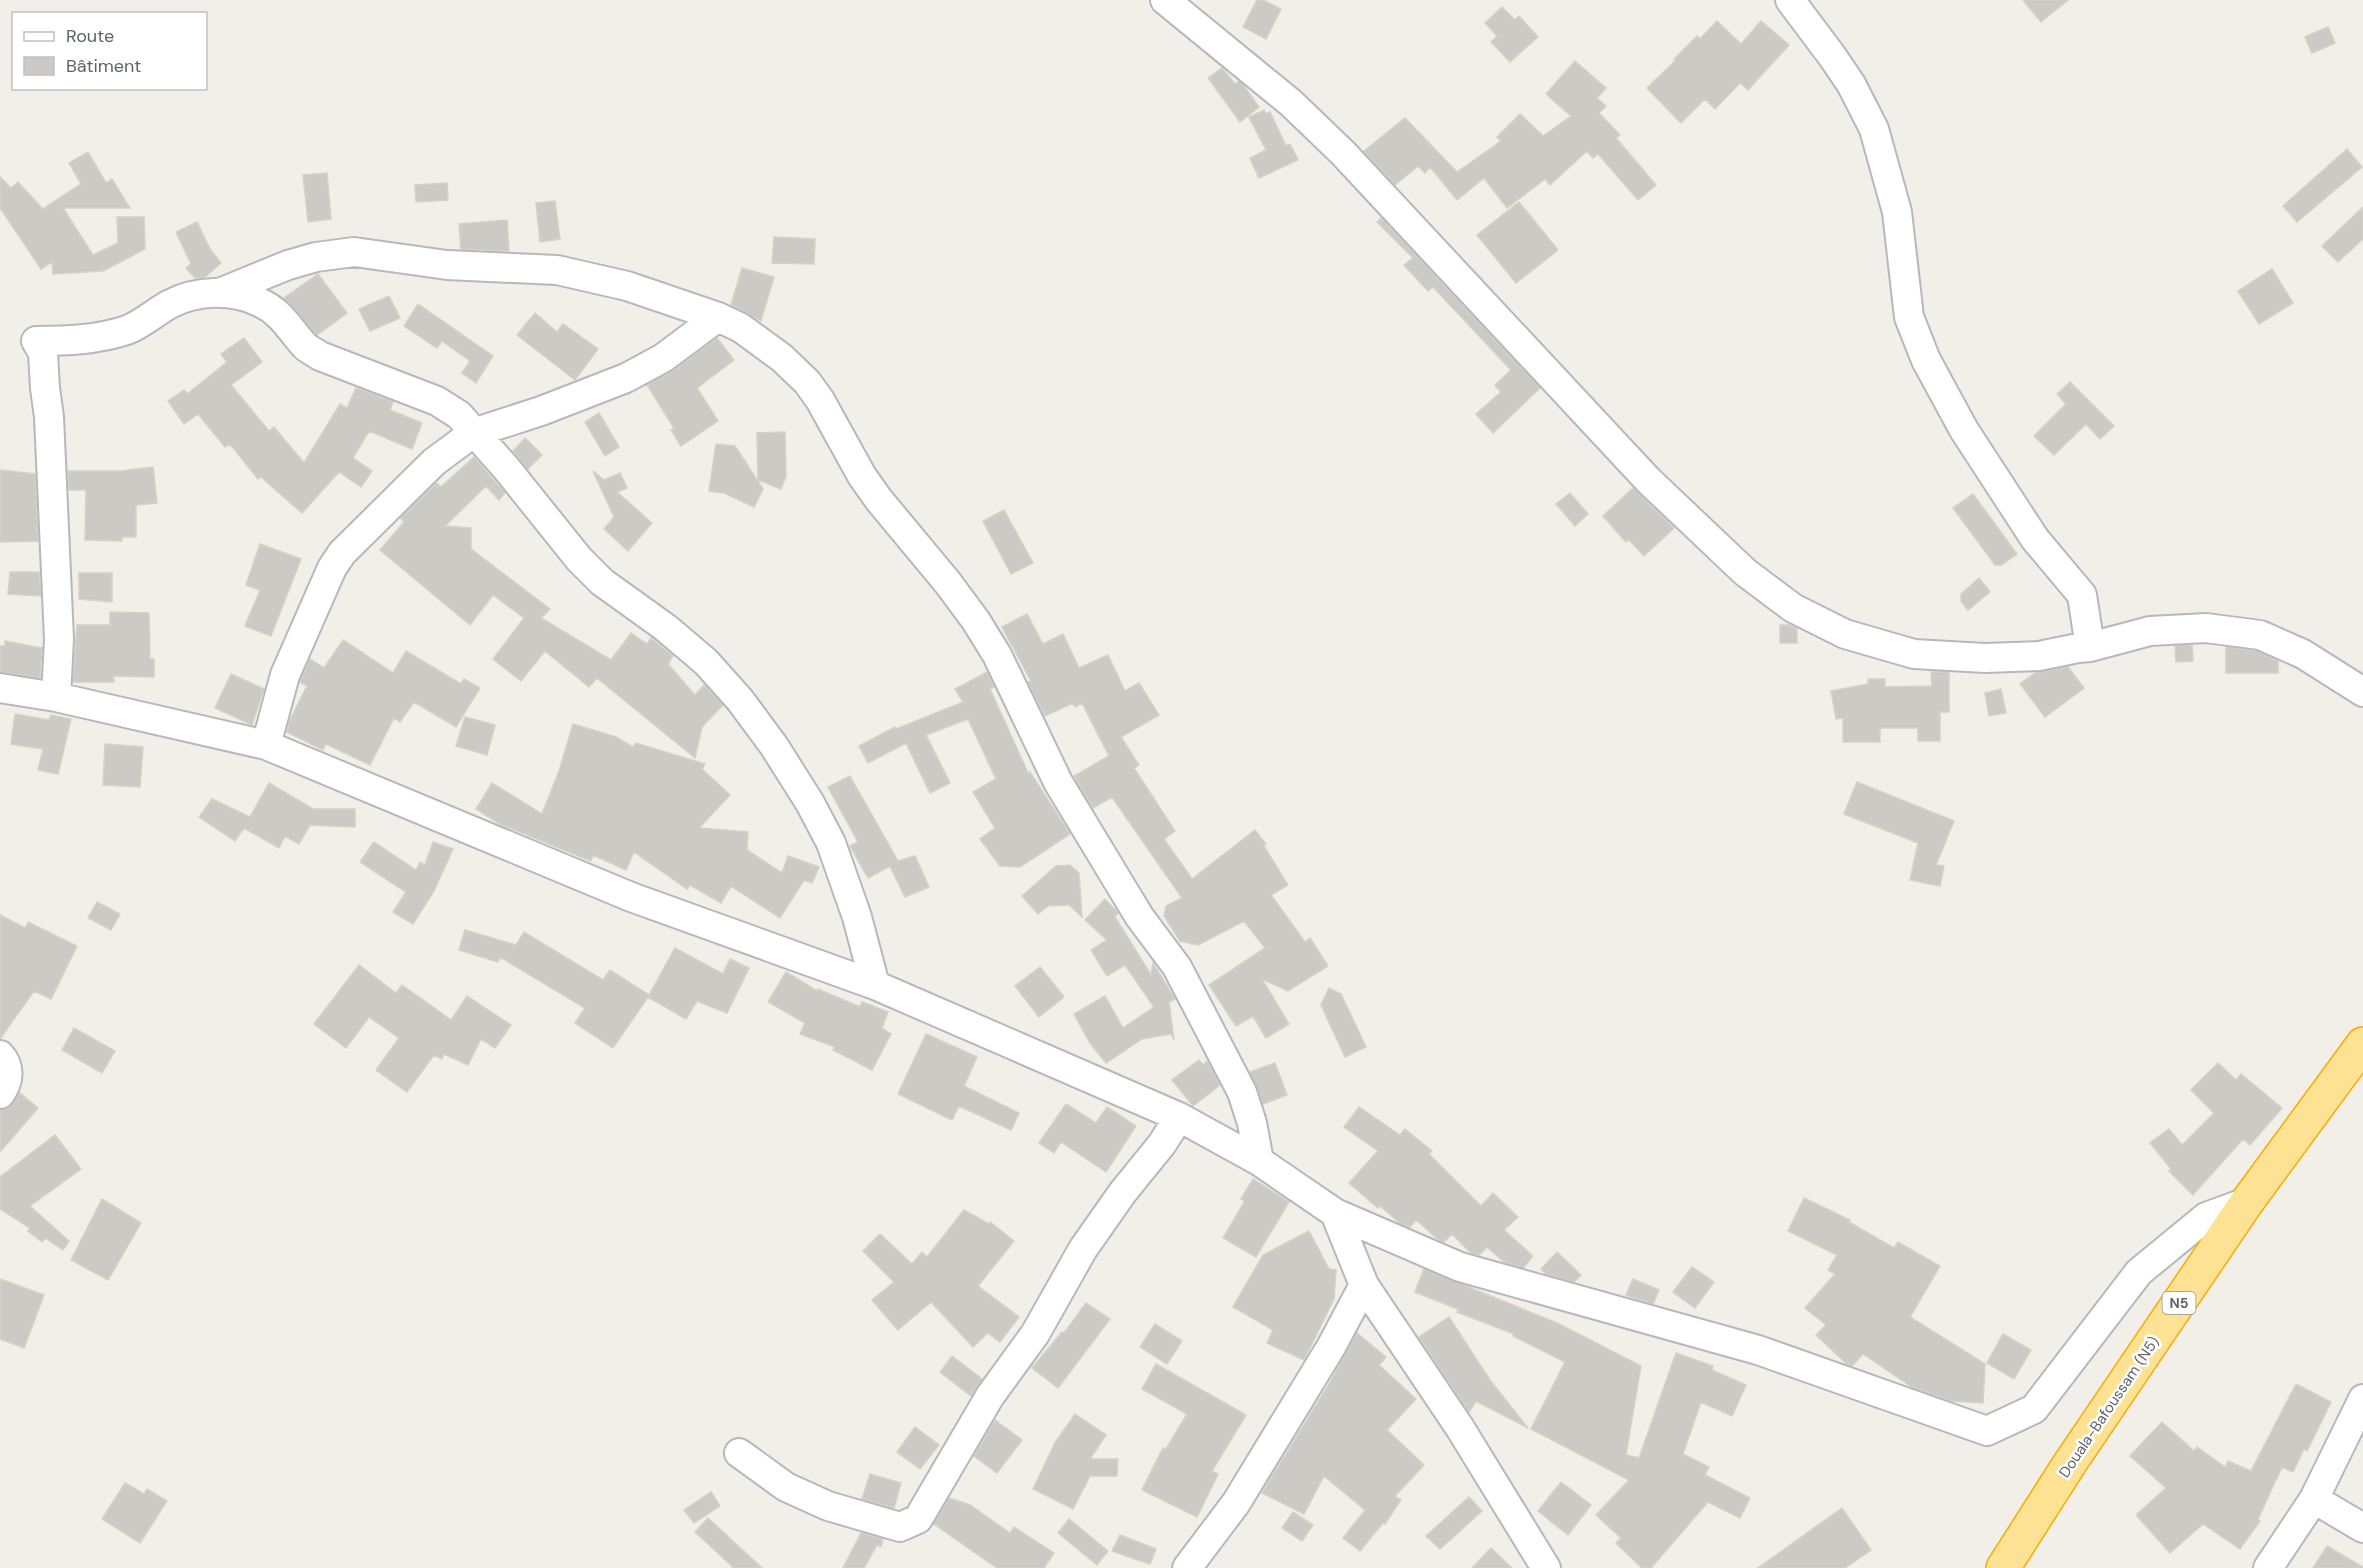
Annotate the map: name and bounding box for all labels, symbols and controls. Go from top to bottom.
legend [12,12,207,90]
text: Route [66,24,114,48]
text: Bâtiment [66,54,141,78]
road number: N5 [2162,1292,2196,1314]
street label: Douala-Bafoussam (N5) [2054,1332,2164,1482]

